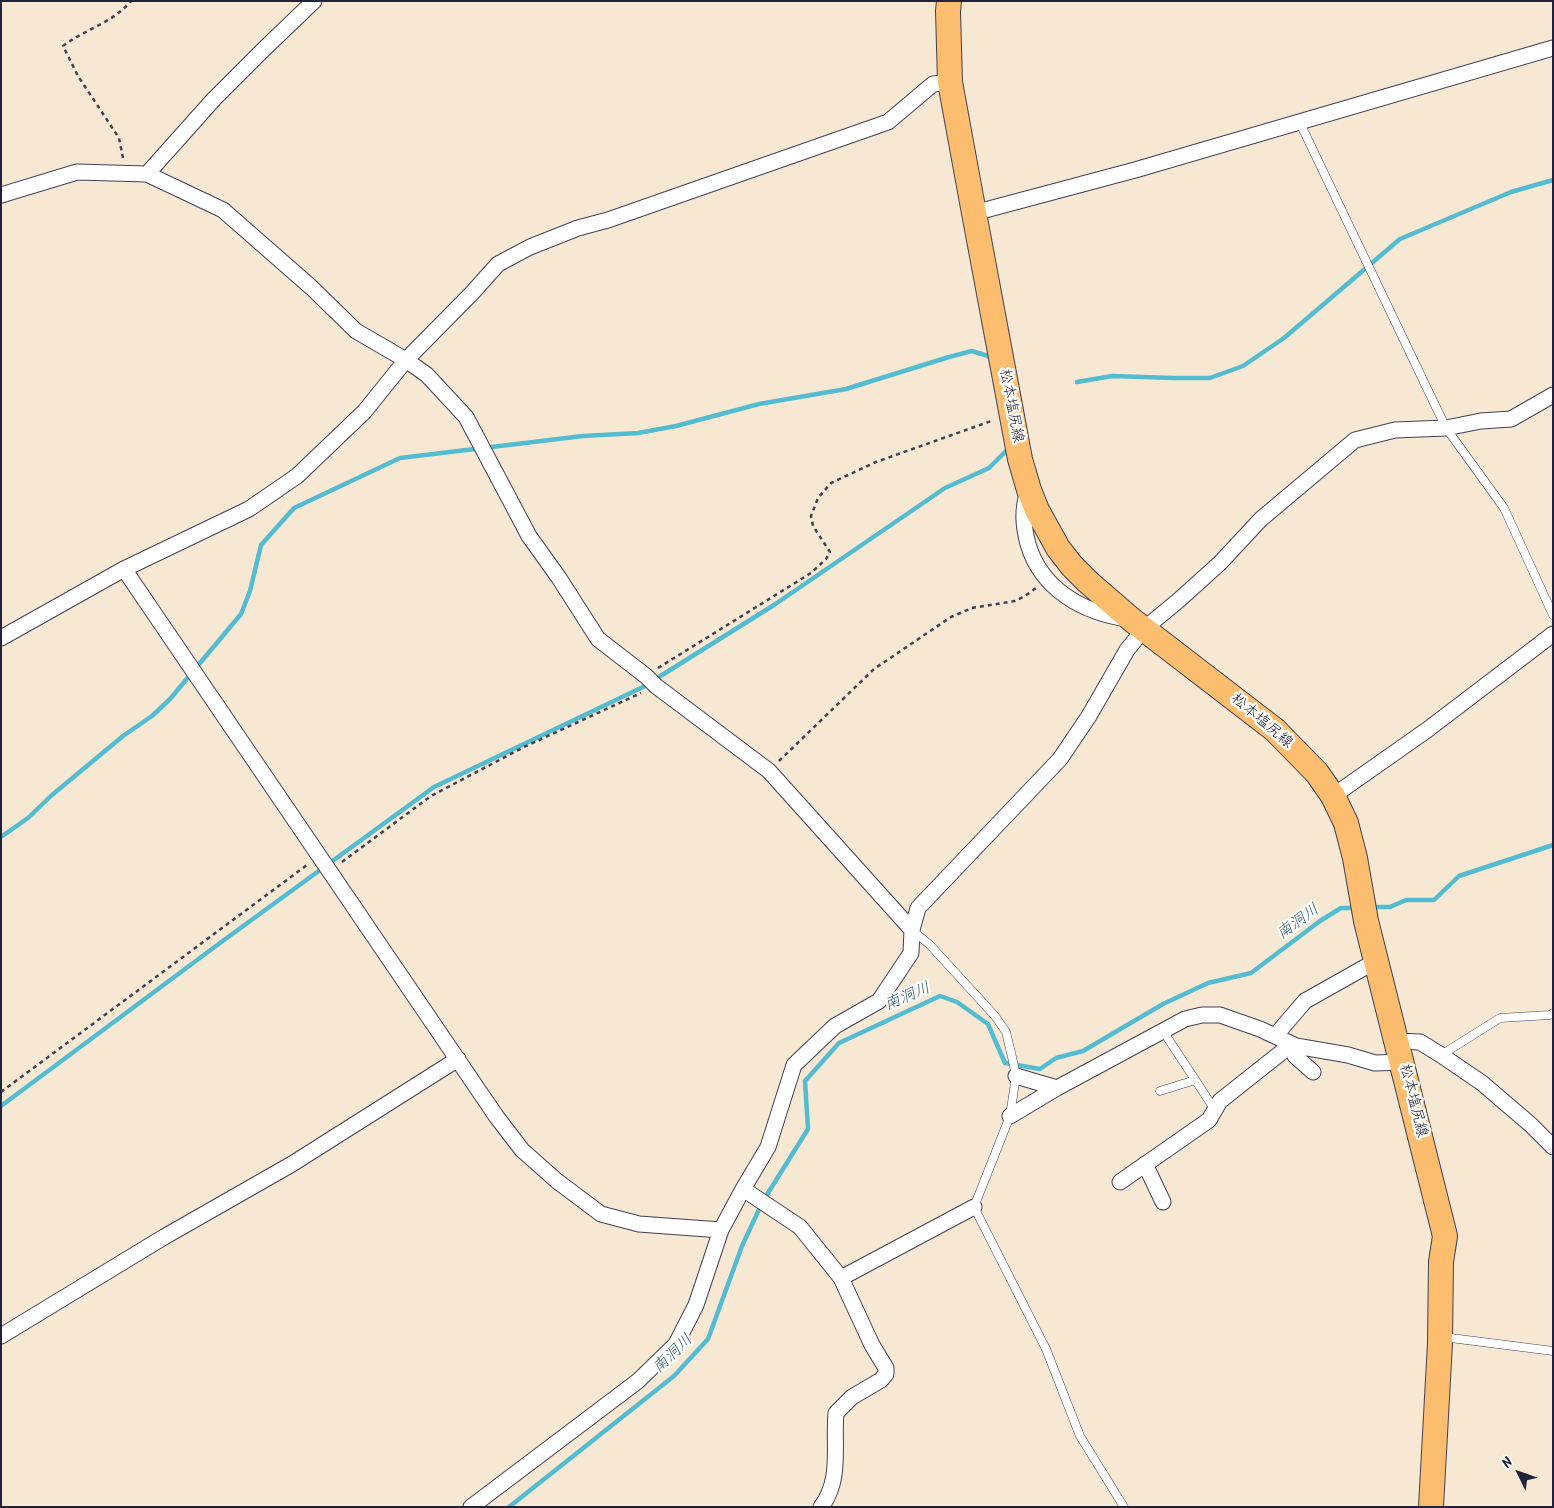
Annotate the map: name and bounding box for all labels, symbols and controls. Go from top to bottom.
street label: 松本塩尻線 [994,367,1026,445]
street label: 松本塩尻線 [1226,691,1296,753]
water label: 南洞川 [1274,901,1324,945]
water label: 南洞川 [882,980,934,1016]
street label: 松本塩尻線 [1394,1062,1430,1140]
water label: 南洞川 [650,1331,698,1379]
north arrow [1494,1448,1544,1498]
text: N [1497,1452,1519,1474]

